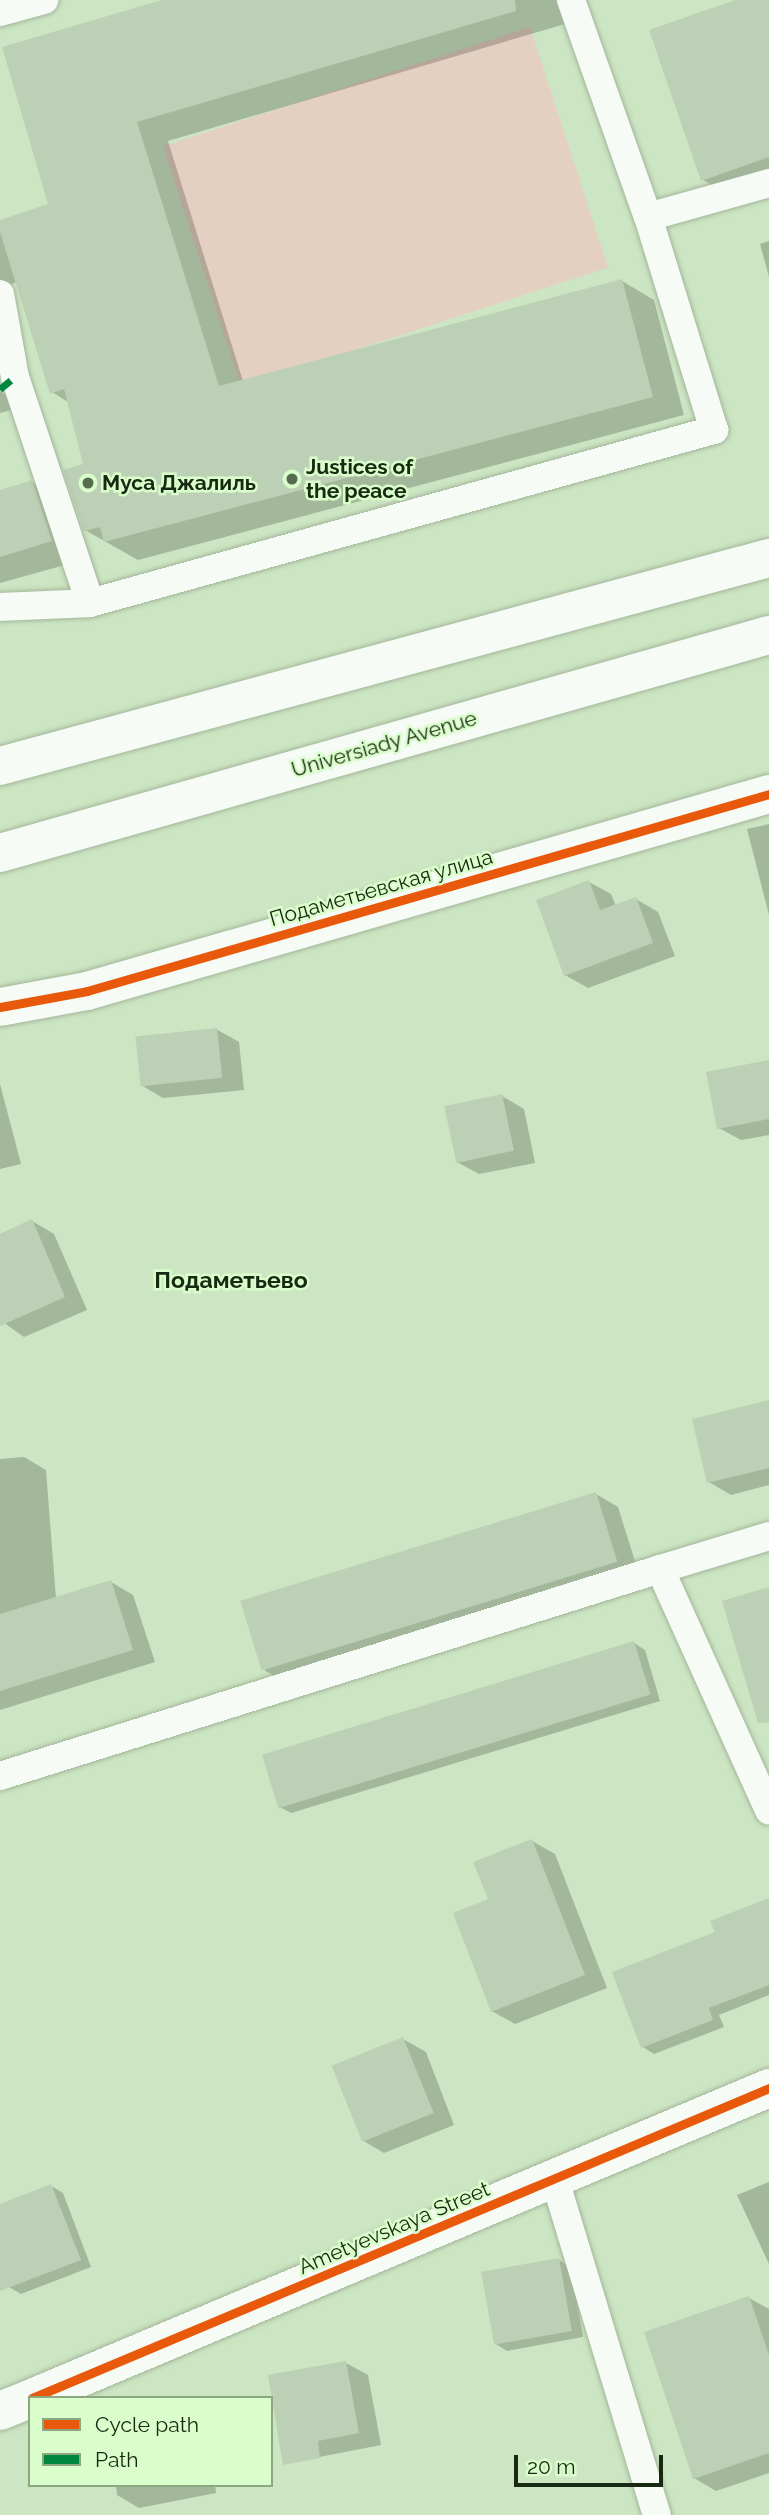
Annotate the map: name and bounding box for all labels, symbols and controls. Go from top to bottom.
place label: Justices of the peace [306,454,413,504]
place label: Муса Джалиль [102,470,256,496]
marker: Justices of the peace [284,471,300,487]
marker: Муса Джалиль [80,475,96,491]
street label: Universiady Avenue [288,705,480,783]
street label: Подаметьевская улица [266,844,496,932]
district label: Подаметьево [154,1266,308,1294]
street label: Ametyevskaya Street [295,2176,493,2280]
legend [28,2396,273,2487]
text: Cycle path [95,2412,199,2437]
scale bar [517,2442,666,2486]
text: Path [95,2447,139,2472]
text: 20 m [527,2454,575,2479]

